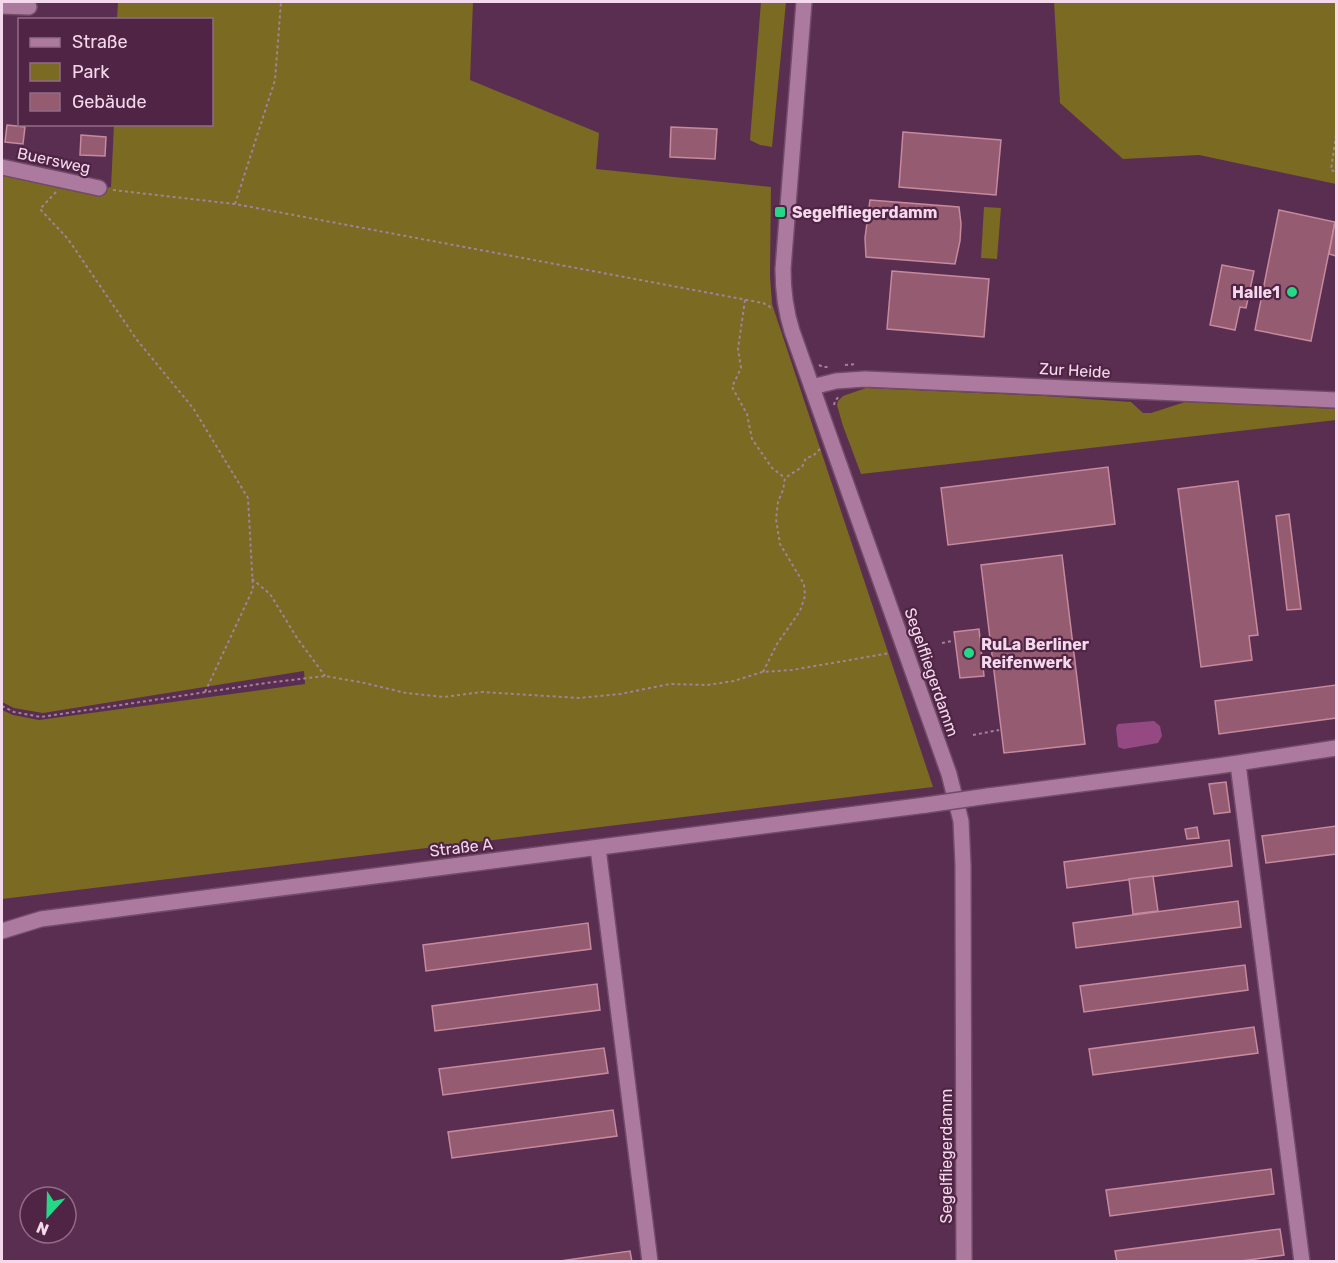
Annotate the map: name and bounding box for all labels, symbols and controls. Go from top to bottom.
legend [18,18,213,126]
text: Straße [72,31,128,53]
text: Park [72,61,110,83]
text: Gebäude [72,91,147,113]
street label: Buersweg [16,143,92,178]
place label: Segelfliegerdamm [792,203,937,222]
marker: Segelfliegerdamm [773,205,787,219]
place label: Halle1 [1232,283,1280,302]
marker: Halle1 [1285,285,1299,299]
street label: Zur Heide [1039,359,1111,382]
street label: Segelfliegerdamm [901,605,962,739]
place label: RuLa Berliner Reifenwerk [981,635,1090,672]
marker: RuLa Berliner Reifenwerk [962,646,976,660]
street label: Straße A [428,834,494,861]
street label: Segelfliegerdamm [937,1089,956,1223]
north arrow [18,1185,78,1245]
text: N [34,1217,51,1239]

